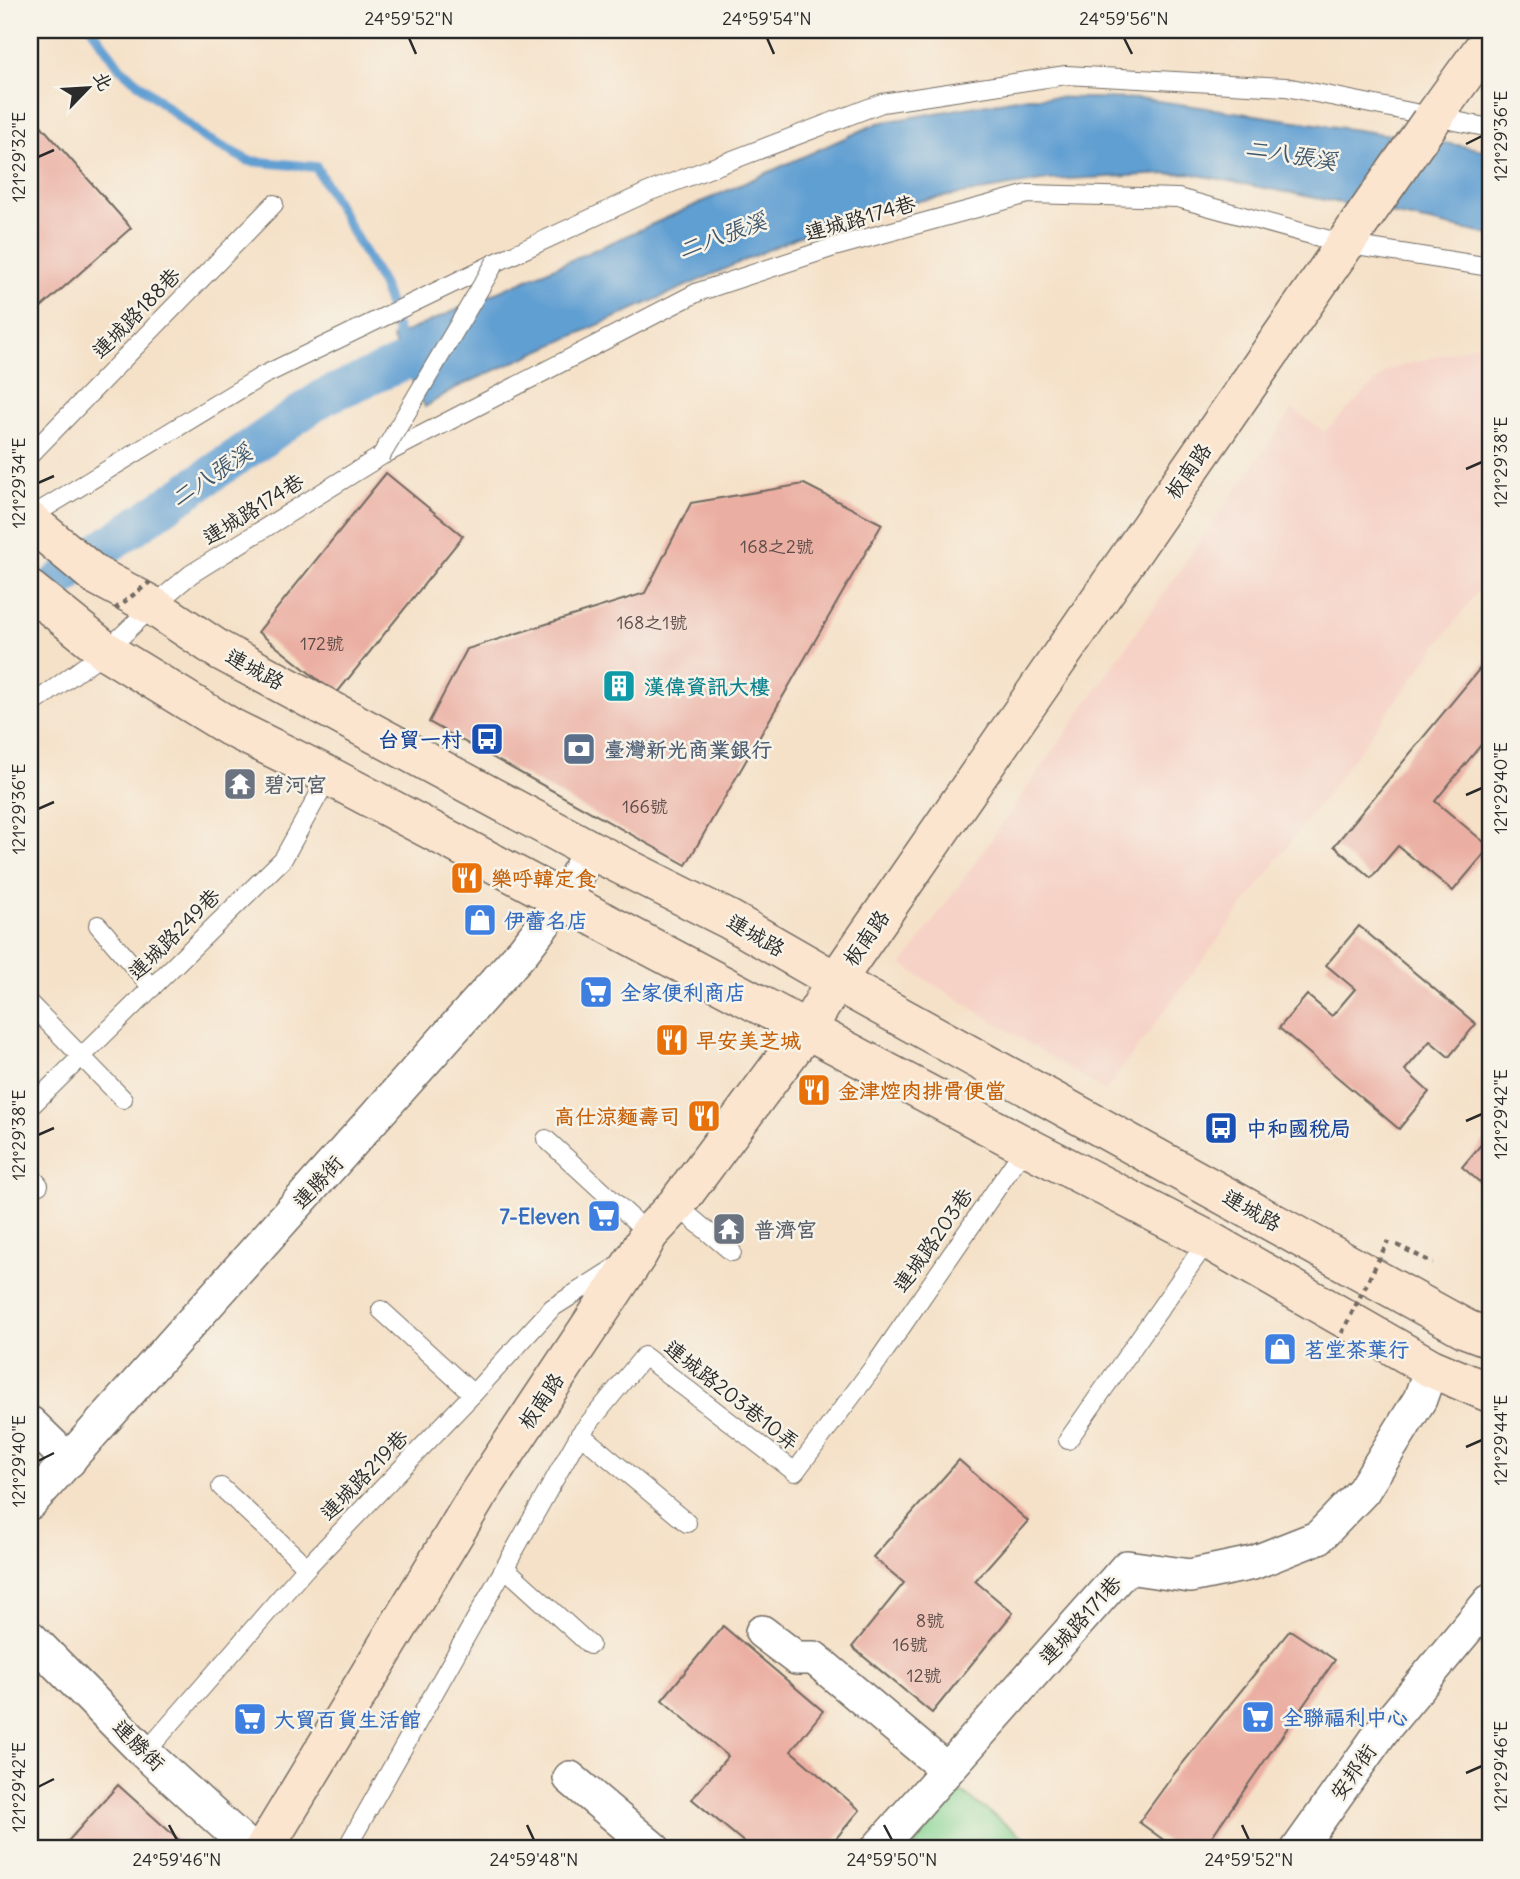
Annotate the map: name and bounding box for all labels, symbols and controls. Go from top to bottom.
text: 24°59'52"N [365,7,453,30]
text: 24°59'54"N [722,7,812,30]
text: 24°59'56"N [1079,7,1169,30]
north arrow [52,52,122,122]
text: 北 [89,67,118,95]
text: 121°29'36"E [1489,90,1512,182]
text: 121°29'32"E [7,112,30,202]
water label: 二八張溪 [1243,132,1341,176]
street label: 連城路174巷 [801,189,919,247]
water label: 二八張溪 [674,205,772,264]
street label: 連城路188巷 [86,262,186,364]
text: 121°29'38"E [1489,416,1512,508]
water label: 二八張溪 [165,436,259,513]
text: 121°29'34"E [7,437,30,529]
street label: 板南路 [1159,437,1217,505]
street label: 連城路174巷 [197,467,309,551]
house number: 168之2號 [740,535,814,558]
house number: 168之1號 [616,611,688,634]
house number: 172號 [300,632,344,655]
street label: 連城路 [221,642,289,696]
building icon: 漢偉資訊大樓 [600,667,638,705]
place label: 漢偉資訊大樓 [644,673,770,700]
bus stop icon: 台貿一村 [468,720,506,758]
place label: 台貿一村 [378,726,462,753]
bank icon: 臺灣新光商業銀行 [560,730,598,768]
place label: 臺灣新光商業銀行 [604,736,772,763]
text: 121°29'40"E [1489,742,1512,834]
text: 121°29'36"E [7,763,30,855]
temple icon: 碧河宮 [221,765,259,803]
place label: 碧河宮 [264,771,327,798]
house number: 166號 [622,795,668,818]
restaurant icon: 樂呼韓定食 [448,859,486,897]
place label: 樂呼韓定食 [491,865,596,892]
street label: 連城路249巷 [122,882,226,986]
shop icon: 伊蕾名店 [461,901,499,939]
street label: 板南路 [837,904,895,972]
place label: 伊蕾名店 [504,907,588,934]
street label: 連城路 [722,908,790,962]
supermarket icon: 全家便利商店 [577,973,615,1011]
place label: 全家便利商店 [620,979,746,1006]
restaurant icon: 早安美芝城 [653,1021,691,1059]
place label: 早安美芝城 [696,1027,801,1054]
text: 121°29'42"E [1489,1069,1512,1159]
restaurant icon: 金津焢肉排骨便當 [795,1071,833,1109]
place label: 金津焢肉排骨便當 [838,1077,1006,1104]
text: 121°29'38"E [7,1089,30,1181]
restaurant icon: 高仕涼麵壽司 [685,1097,723,1135]
place label: 高仕涼麵壽司 [554,1103,680,1130]
bus stop icon: 中和國稅局 [1202,1109,1240,1147]
place label: 中和國稅局 [1246,1115,1351,1142]
street label: 連勝街 [287,1150,349,1214]
street label: 連城路203巷 [887,1183,979,1297]
street label: 連城路 [1218,1183,1286,1237]
supermarket icon: 7-Eleven [585,1197,623,1235]
place label: 7-Eleven [499,1203,580,1230]
temple icon: 普濟宮 [710,1210,748,1248]
place label: 普濟宮 [754,1216,817,1243]
shop icon: 茗堂茶葉行 [1261,1330,1299,1368]
street label: 連城路203巷10弄 [659,1334,805,1456]
place label: 茗堂茶葉行 [1304,1336,1409,1363]
street label: 板南路 [512,1367,570,1435]
text: 121°29'44"E [1489,1395,1512,1485]
text: 121°29'40"E [7,1415,30,1507]
street label: 連城路219巷 [314,1424,414,1526]
street label: 連城路171巷 [1033,1570,1127,1670]
house number: 8號 [916,1609,944,1632]
house number: 16號 [892,1633,928,1656]
house number: 12號 [906,1664,942,1687]
supermarket icon: 全聯福利中心 [1239,1698,1277,1736]
supermarket icon: 大貿百貨生活館 [231,1700,269,1738]
place label: 全聯福利中心 [1282,1704,1408,1731]
place label: 大貿百貨生活館 [274,1706,421,1733]
street label: 連勝街 [107,1713,171,1777]
text: 121°29'46"E [1489,1721,1512,1811]
street label: 安邦街 [1324,1738,1382,1806]
text: 121°29'42"E [7,1742,30,1832]
text: 24°59'46"N [133,1848,222,1871]
text: 24°59'48"N [490,1848,578,1871]
text: 24°59'50"N [847,1848,937,1871]
text: 24°59'52"N [1205,1848,1293,1871]

